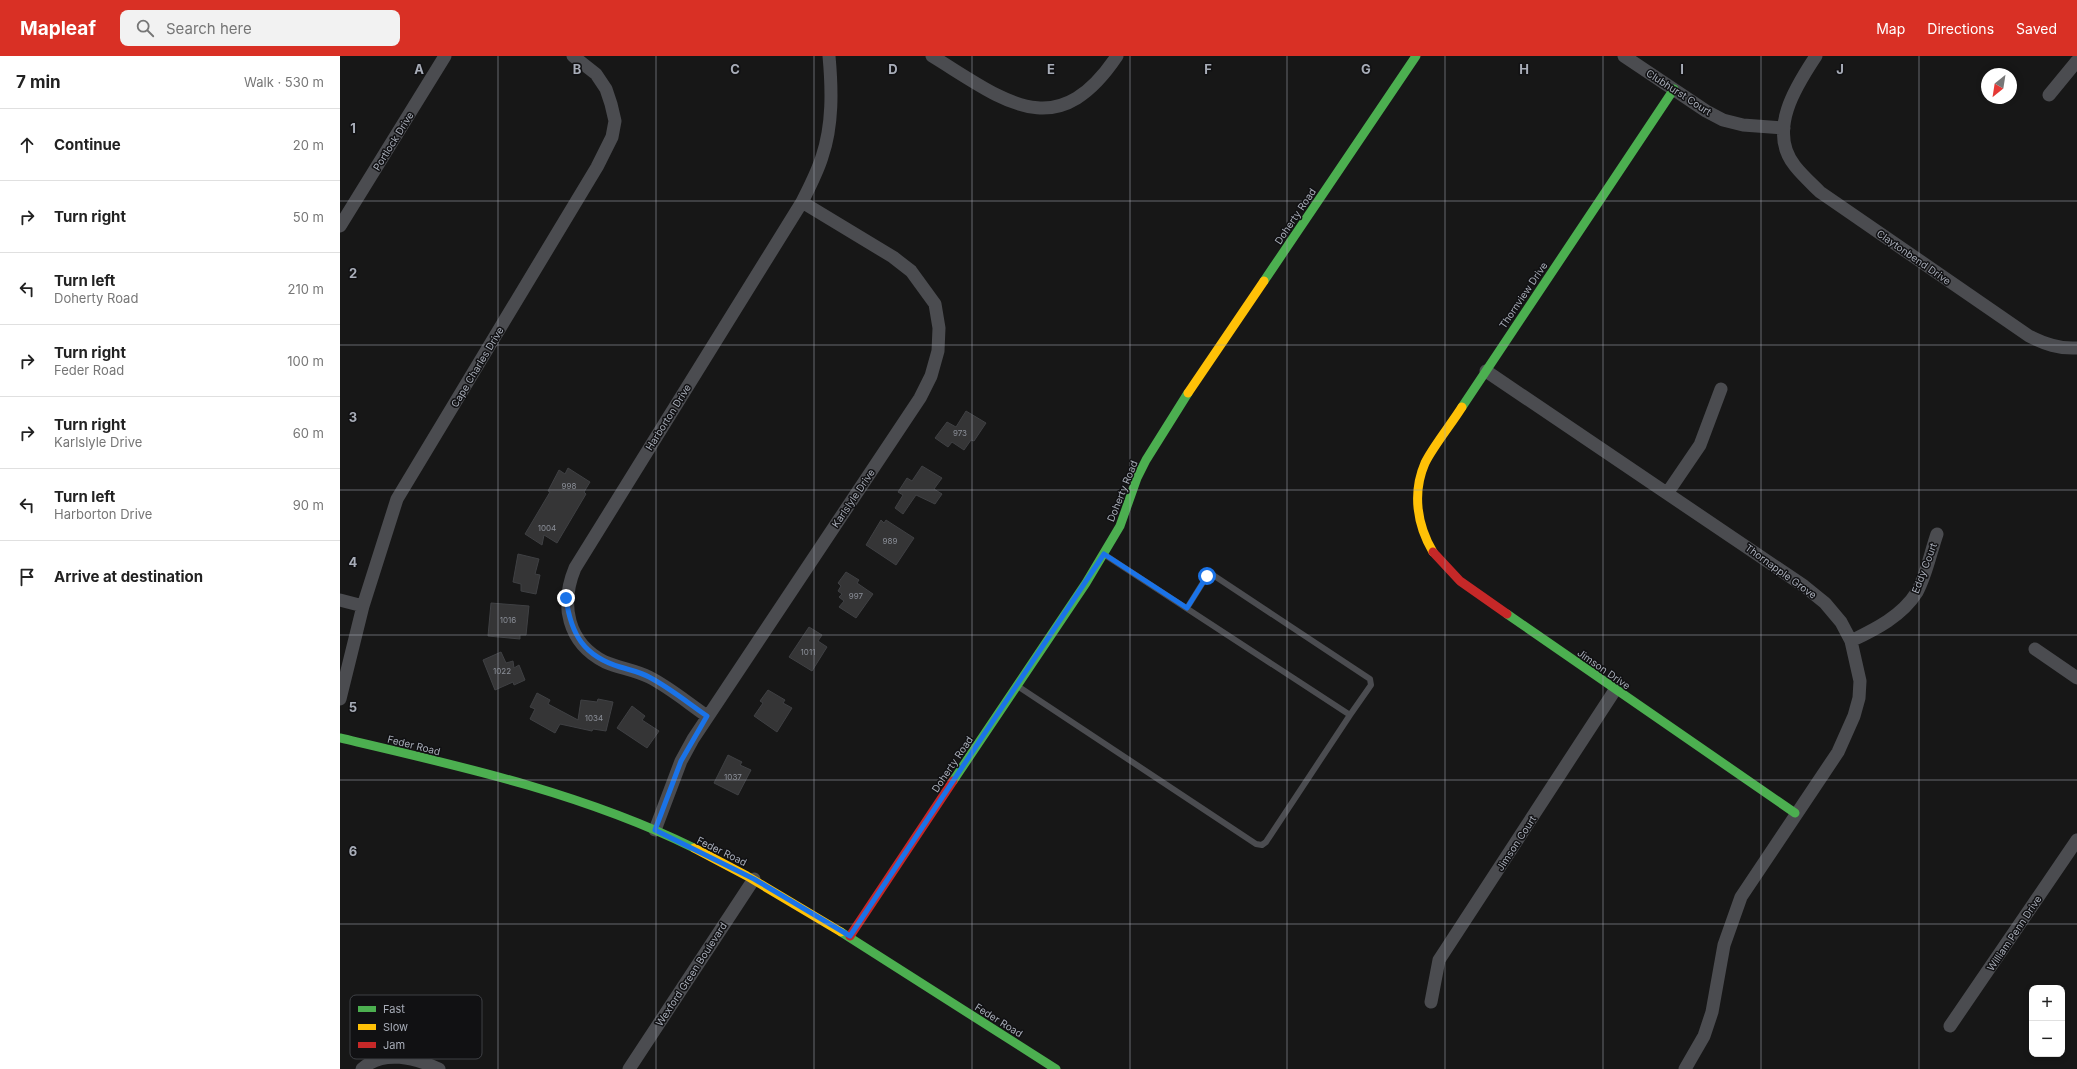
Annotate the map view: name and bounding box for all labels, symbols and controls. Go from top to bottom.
search box [120,10,400,46]
text: Mapleaf [20,17,96,40]
icon: search [134,17,156,39]
text: Search here [166,19,252,38]
text: Map [1876,20,1905,37]
text: Directions [1927,20,1994,37]
text: Saved [2016,20,2057,37]
text: A [414,61,424,77]
text: B [573,61,582,77]
text: C [730,61,740,77]
text: D [888,61,898,77]
text: E [1047,61,1055,77]
text: F [1204,61,1212,77]
text: G [1361,61,1371,77]
text: H [1519,61,1529,77]
text: I [1680,61,1684,77]
text: J [1836,61,1844,77]
street label: Clubhurst Court [1644,67,1714,118]
north arrow [1981,68,2017,104]
text: 7 min [16,72,61,92]
text: Walk · 530 m [244,74,324,90]
street label: Portlock Drive [370,109,416,172]
text: 1 [350,120,356,136]
icon: ahead [16,134,38,156]
text: Continue [54,135,121,154]
text: 20 m [293,137,324,153]
street label: Doherty Road [1272,186,1318,246]
icon: right [16,206,38,228]
text: Turn right [54,207,126,226]
text: 50 m [293,209,324,225]
street label: Claytonbend Drive [1875,227,1953,287]
street label: Thornview Drive [1496,259,1550,331]
text: 2 [349,265,357,281]
text: Turn left [54,271,115,290]
icon: left [16,278,38,300]
text: 210 m [288,281,324,297]
text: Doherty Road [54,290,138,306]
street label: Cape Charles Drive [448,325,506,409]
text: Turn right [54,343,126,362]
icon: right [16,350,38,372]
text: 100 m [287,353,324,369]
text: Feder Road [54,362,124,378]
street label: Harborton Drive [643,382,693,452]
text: 3 [349,409,357,425]
text: Turn right [54,415,126,434]
icon: right [16,422,38,444]
text: 60 m [293,425,324,441]
house number: 973 [953,428,967,438]
text: Karlslyle Drive [54,434,142,450]
street label: Doherty Road [1104,459,1140,523]
street label: Karlslyle Drive [829,466,877,530]
house number: 998 [562,481,576,491]
text: Turn left [54,487,115,506]
icon: left [16,494,38,516]
text: 90 m [293,497,324,513]
text: Harborton Drive [54,506,152,522]
house number: 1004 [538,523,556,533]
house number: 989 [883,536,897,546]
street label: Eddy Court [1909,540,1939,595]
street label: Thornapple Grove [1743,541,1819,601]
text: 4 [349,554,358,570]
icon: arrive [16,566,38,588]
text: Arrive at destination [54,567,203,586]
route start [1198,567,1216,585]
route end [557,589,575,607]
house number: 997 [849,591,864,601]
house number: 1016 [500,615,516,625]
street label: Jimson Drive [1575,646,1633,692]
house number: 1011 [801,647,815,657]
house number: 1022 [493,666,511,676]
text: 5 [349,699,357,715]
house number: 1034 [585,713,603,723]
street label: Feder Road [386,733,442,757]
street label: Doherty Road [929,734,975,794]
house number: 1037 [724,772,742,782]
street label: Jimson Court [1494,813,1539,873]
street label: Feder Road [695,834,749,868]
text: 6 [349,843,357,859]
street label: William Penn Drive [1984,893,2044,973]
street label: Wexford Green Boulevard [653,920,729,1028]
map controls [2029,985,2065,1057]
button: + [2029,985,2065,1021]
legend [350,995,482,1059]
street label: Feder Road [973,1001,1025,1039]
text: Fast [383,1002,405,1016]
text: Slow [383,1020,408,1034]
button: − [2029,1021,2065,1057]
text: Jam [383,1038,405,1052]

